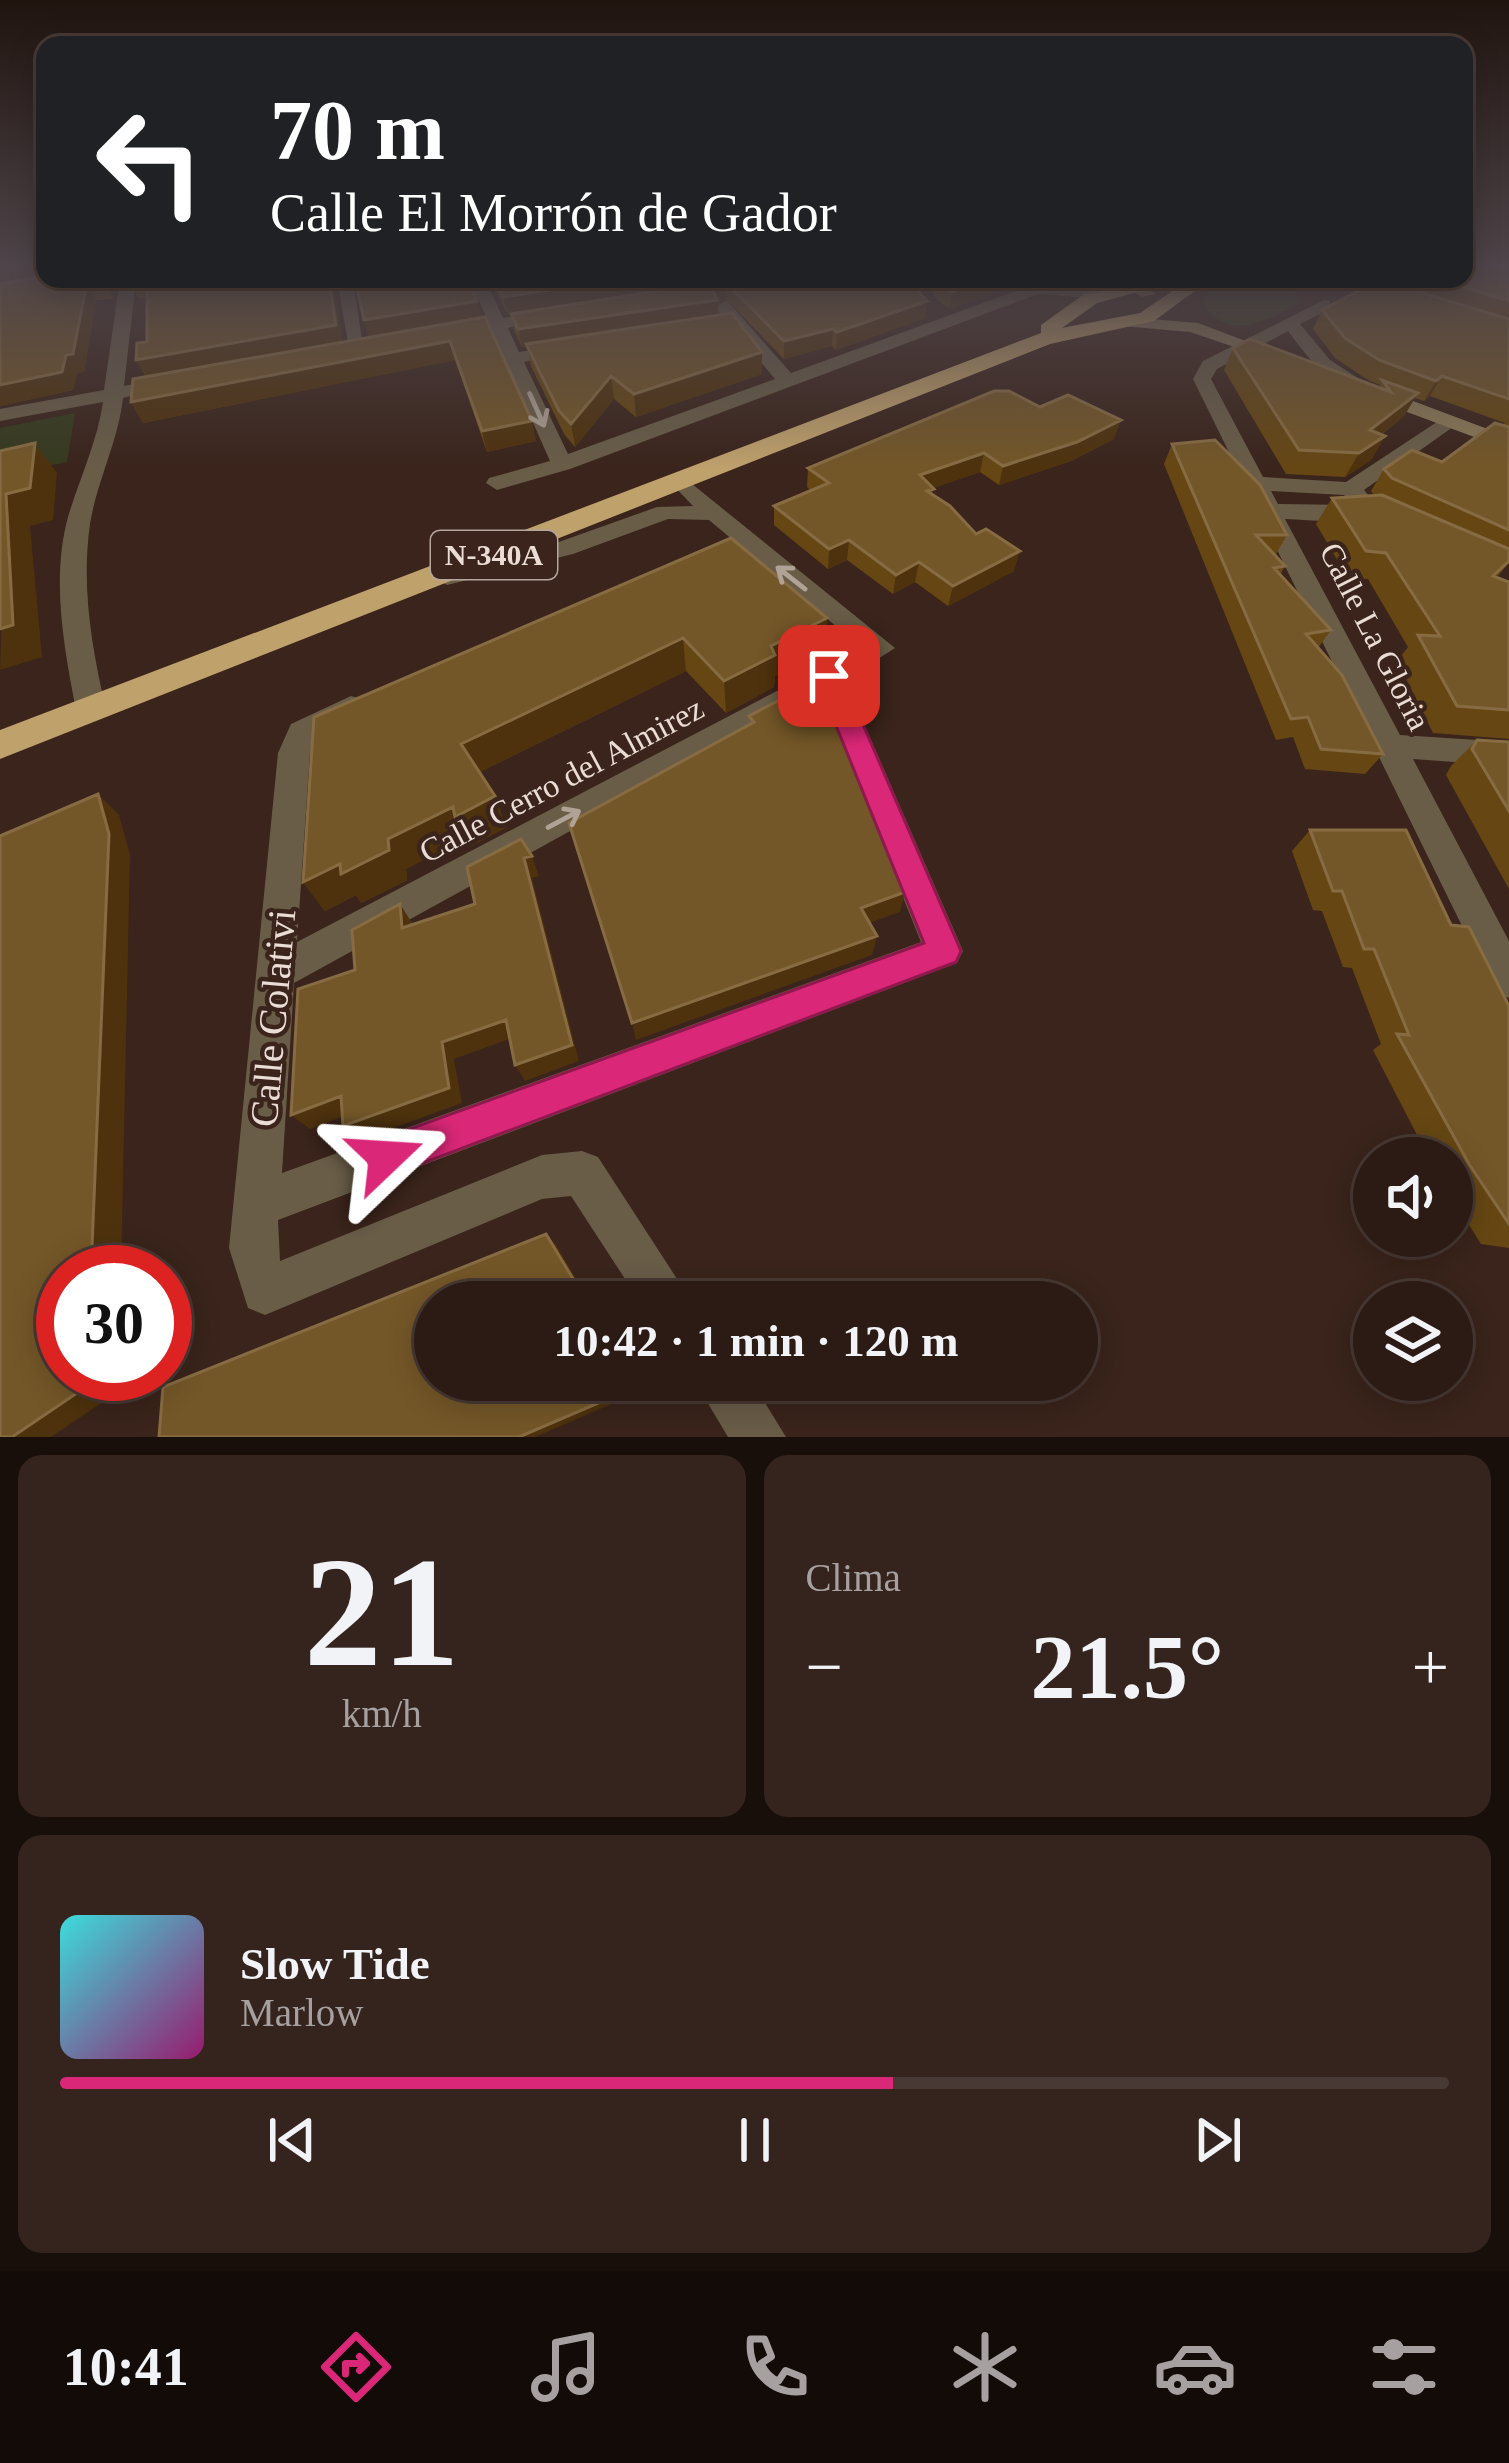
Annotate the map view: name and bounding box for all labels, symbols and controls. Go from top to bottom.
icon: left [72,84,228,240]
text: 70 m [270,84,445,177]
text: Calle El Morrón de Gador [270,183,837,243]
one-way arrow [527,391,549,427]
road number: N-340A [431,531,557,579]
street label: Calle La Gloria [1312,537,1438,736]
one-way arrow [776,565,808,591]
pin [778,625,880,727]
icon: arrive [796,643,862,709]
street label: Calle Cerro del Almirez [413,690,709,870]
one-way arrow [545,806,581,829]
street label: Calle Colativi [242,908,303,1128]
position arrow [323,1094,449,1220]
map controls [1353,1137,1473,1401]
button: sound [1353,1137,1473,1257]
speed limit sign: 30 [36,1245,192,1401]
button: layers [1353,1281,1473,1401]
text: 10:42 · 1 min · 120 m [554,1316,959,1366]
text: 21 [304,1526,460,1699]
text: Clima [806,1556,901,1599]
text: 21.5° [1031,1618,1224,1717]
text: − [806,1630,843,1703]
text: + [1412,1630,1449,1703]
text: km/h [342,1692,422,1735]
text: Slow Tide [240,1939,430,1989]
text: Marlow [240,1991,363,2034]
icon: previous [259,2107,325,2173]
icon: pause [722,2107,788,2173]
icon: next [1185,2107,1251,2173]
icon: directions [314,2325,398,2409]
icon: music [524,2325,608,2409]
icon: phone [733,2325,817,2409]
icon: climate [943,2325,1027,2409]
icon: car [1153,2325,1237,2409]
icon: filters [1362,2325,1446,2409]
text: 10:41 [63,2337,189,2397]

